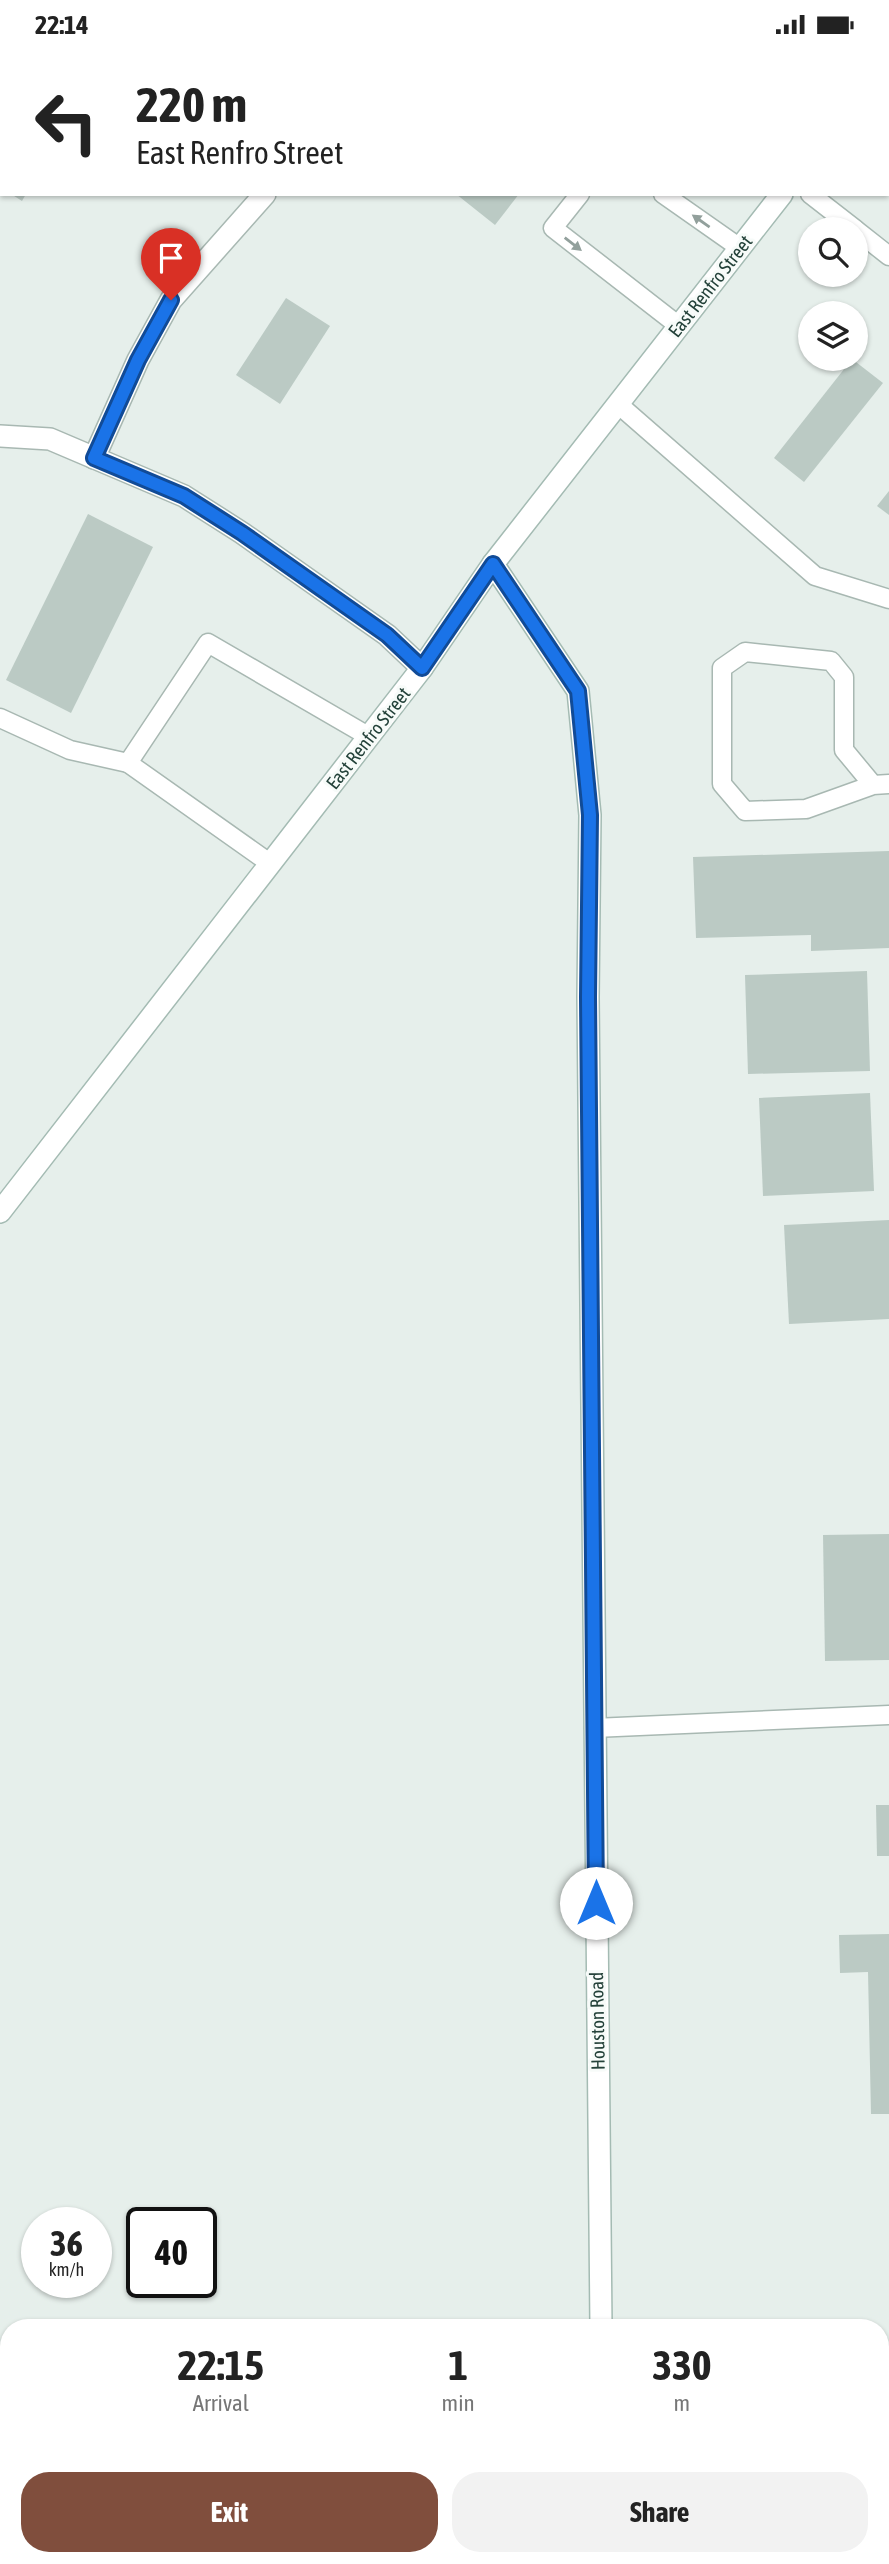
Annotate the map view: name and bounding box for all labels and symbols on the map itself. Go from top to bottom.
one-way arrow [692,214,710,228]
pin [141,228,201,300]
street label: East Renfro Street [663,231,757,341]
one-way arrow [564,236,582,251]
street label: East Renfro Street [321,683,415,793]
position arrow [559,1866,633,1940]
street label: Houston Road [585,1972,609,2070]
speed limit sign: 40 [126,2207,217,2298]

